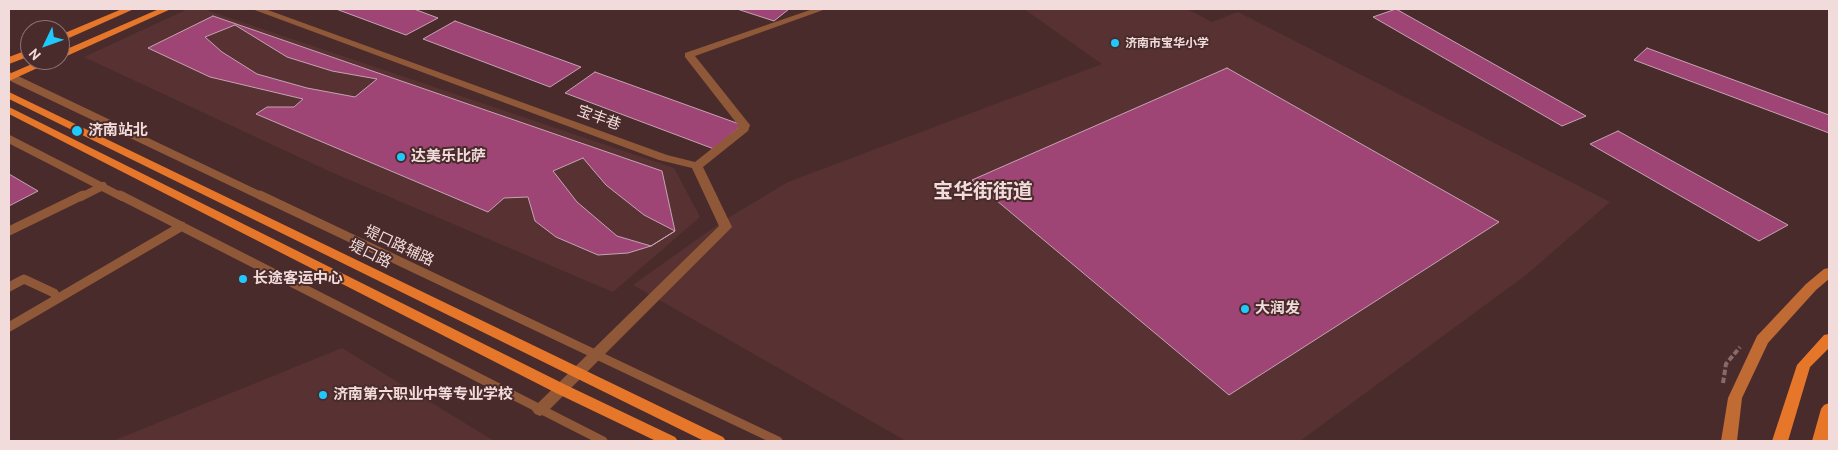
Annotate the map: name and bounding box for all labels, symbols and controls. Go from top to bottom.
north arrow [20,20,70,70]
place label: 济南市宝华小学 [1125,36,1209,50]
marker: 济南市宝华小学 [1109,37,1121,49]
text: N [25,45,45,64]
street label: 宝丰巷 [575,102,623,134]
place label: 济南站北 [88,122,148,140]
marker: 济南站北 [70,124,84,138]
place label: 达美乐比萨 [411,148,486,166]
marker: 达美乐比萨 [395,151,407,163]
district label: 宝华街街道 [933,180,1033,204]
street label: 堤口路辅路 [361,222,437,270]
street label: 堤口路 [346,236,394,272]
place label: 长途客运中心 [253,270,343,288]
marker: 长途客运中心 [237,273,249,285]
place label: 大润发 [1255,300,1300,318]
marker: 大润发 [1239,303,1251,315]
place label: 济南第六职业中等专业学校 [333,386,513,404]
marker: 济南第六职业中等专业学校 [317,389,329,401]

